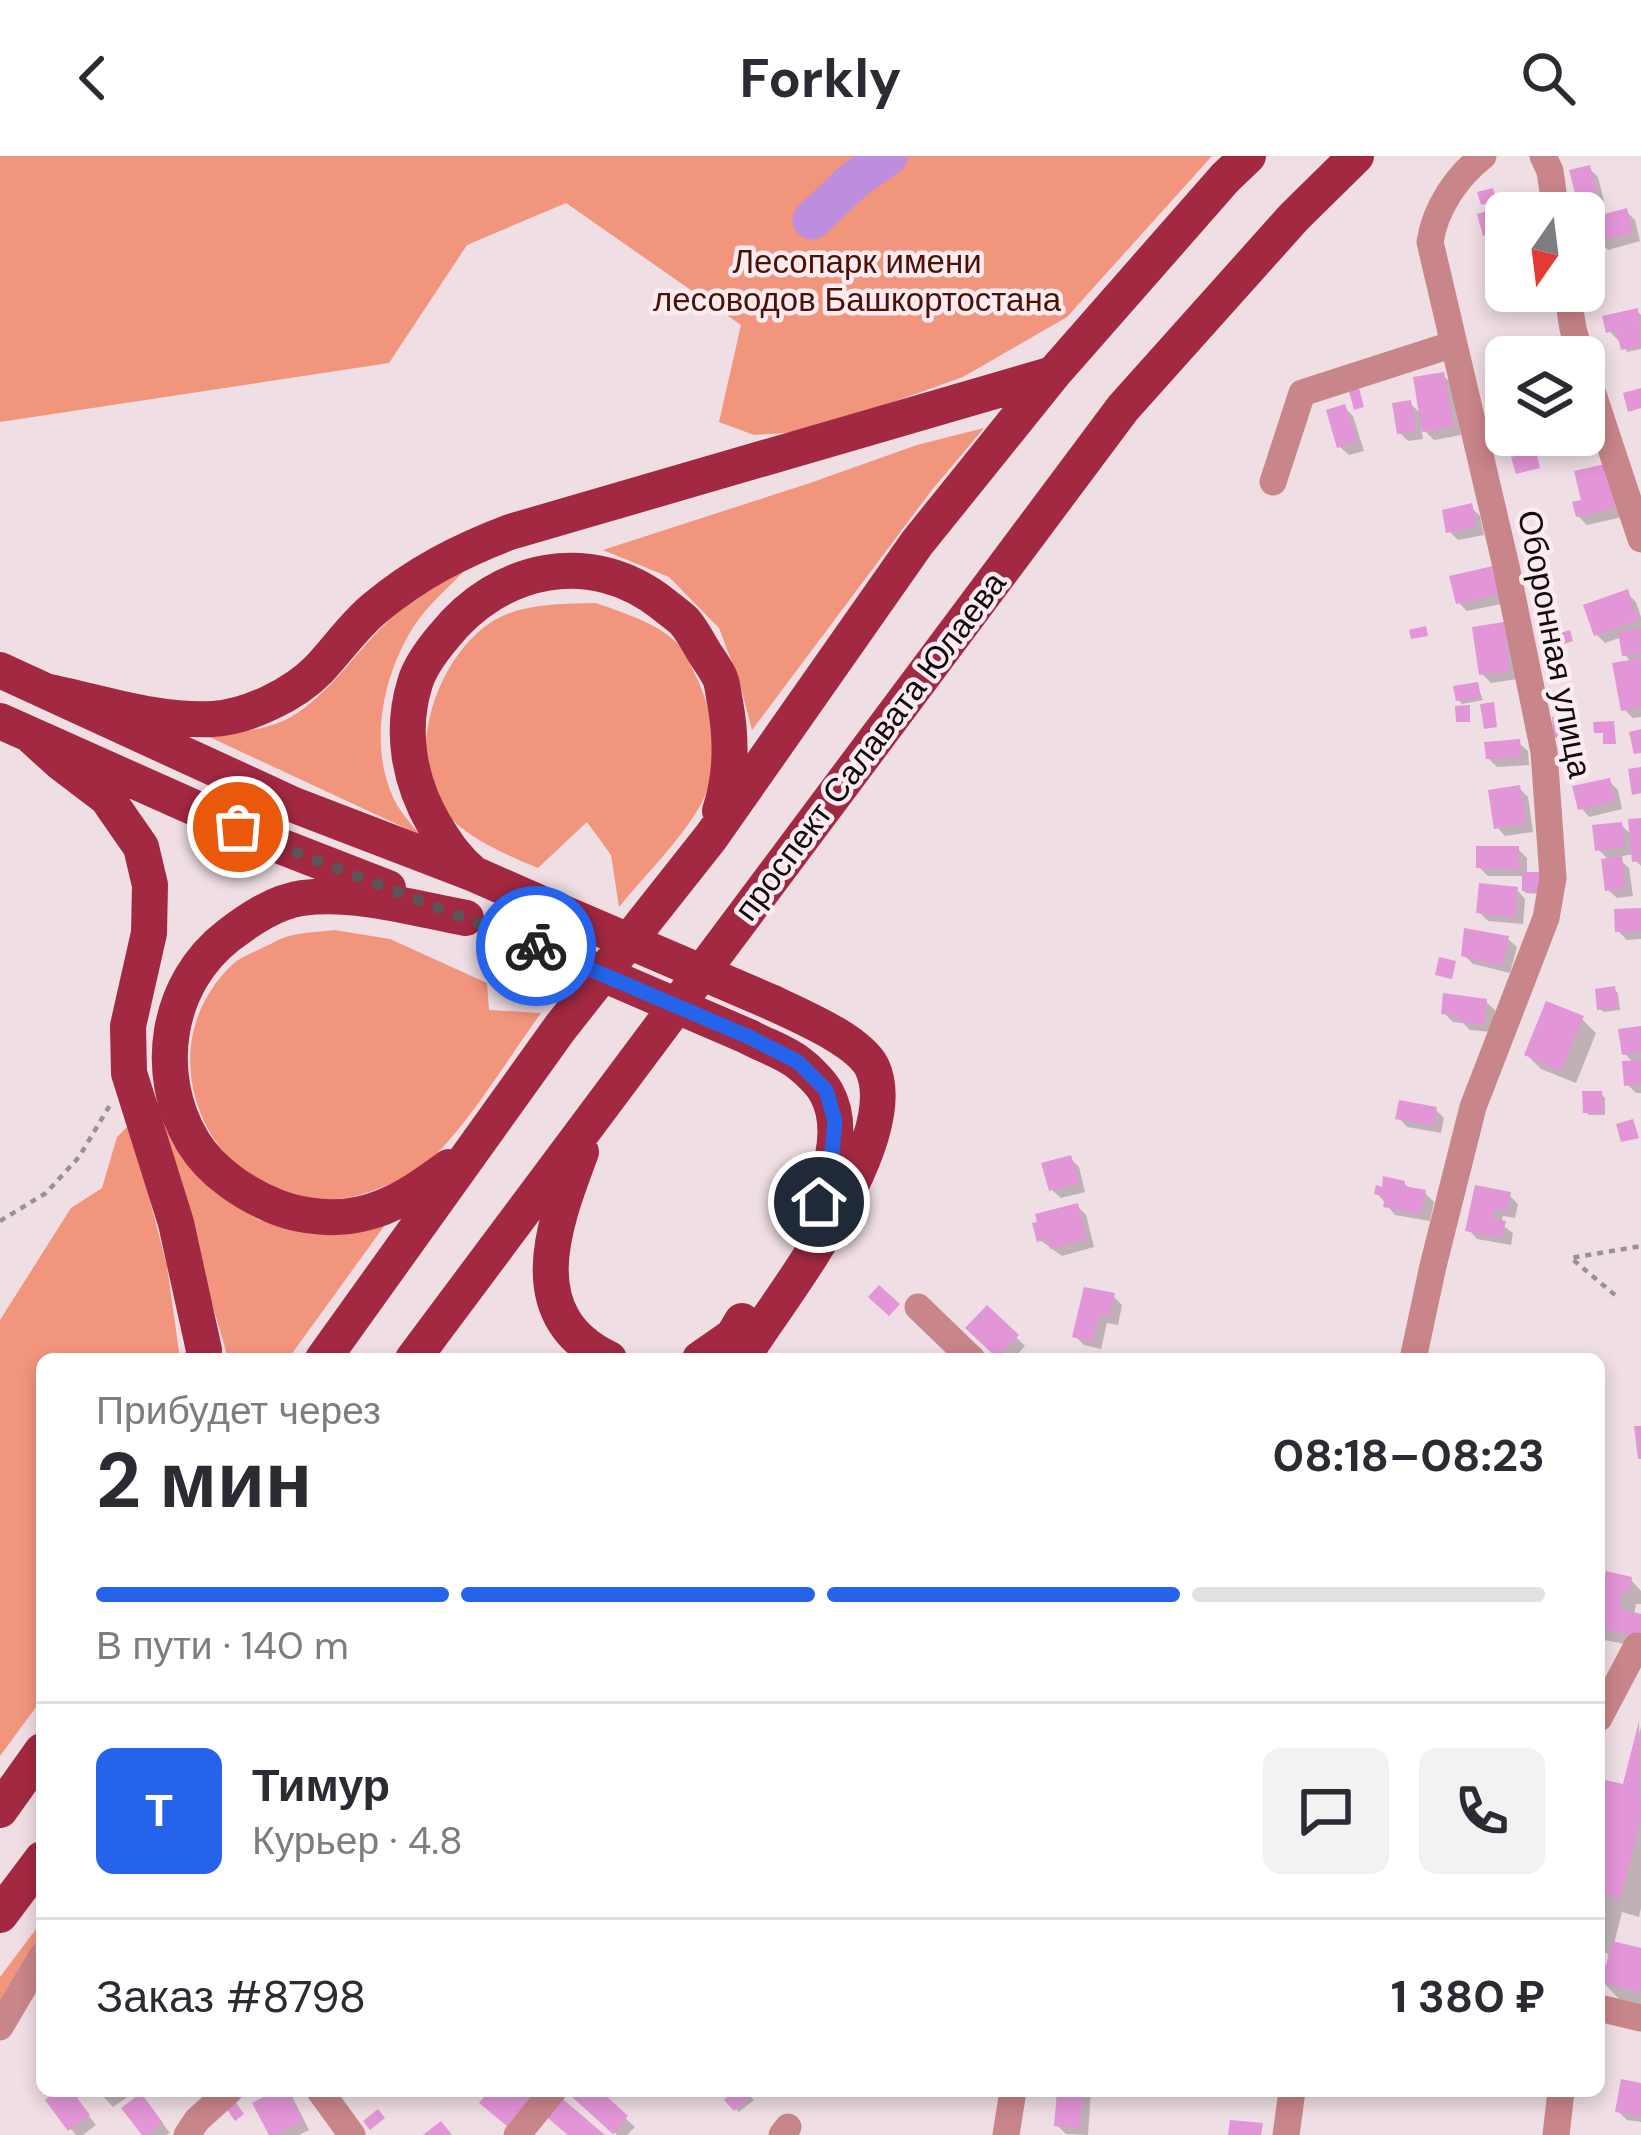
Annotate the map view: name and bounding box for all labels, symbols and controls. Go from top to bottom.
text: Forkly [740,43,901,114]
icon: back [60,45,126,111]
icon: search [1515,45,1581,111]
north arrow [1485,192,1605,312]
map controls [1485,192,1605,456]
park label: Лесопарк имени лесоводов Башкортостана [653,240,1062,321]
button: layers [1485,336,1605,456]
street label: Оборонная улица [1508,506,1602,782]
street label: проспект Салавата Юлаева [725,562,1016,929]
pin [187,776,289,878]
icon: bag [205,794,271,860]
courier [476,886,596,1006]
icon: bike [503,913,569,979]
pin [768,1151,870,1253]
icon: home [786,1169,852,1235]
text: Прибудет через [96,1385,381,1436]
text: 08:18–08:23 [1273,1426,1545,1485]
text: 2 мин [96,1430,312,1531]
text: В пути · 140 m [96,1620,349,1671]
button: chat [1263,1748,1389,1874]
button: phone [1419,1748,1545,1874]
text: Тимур [252,1756,390,1815]
text: Т [145,1781,173,1840]
text: Курьер · 4.8 [252,1815,463,1866]
text: Заказ #8798 [96,1967,366,2026]
text: 1 380 ₽ [1391,1967,1545,2026]

